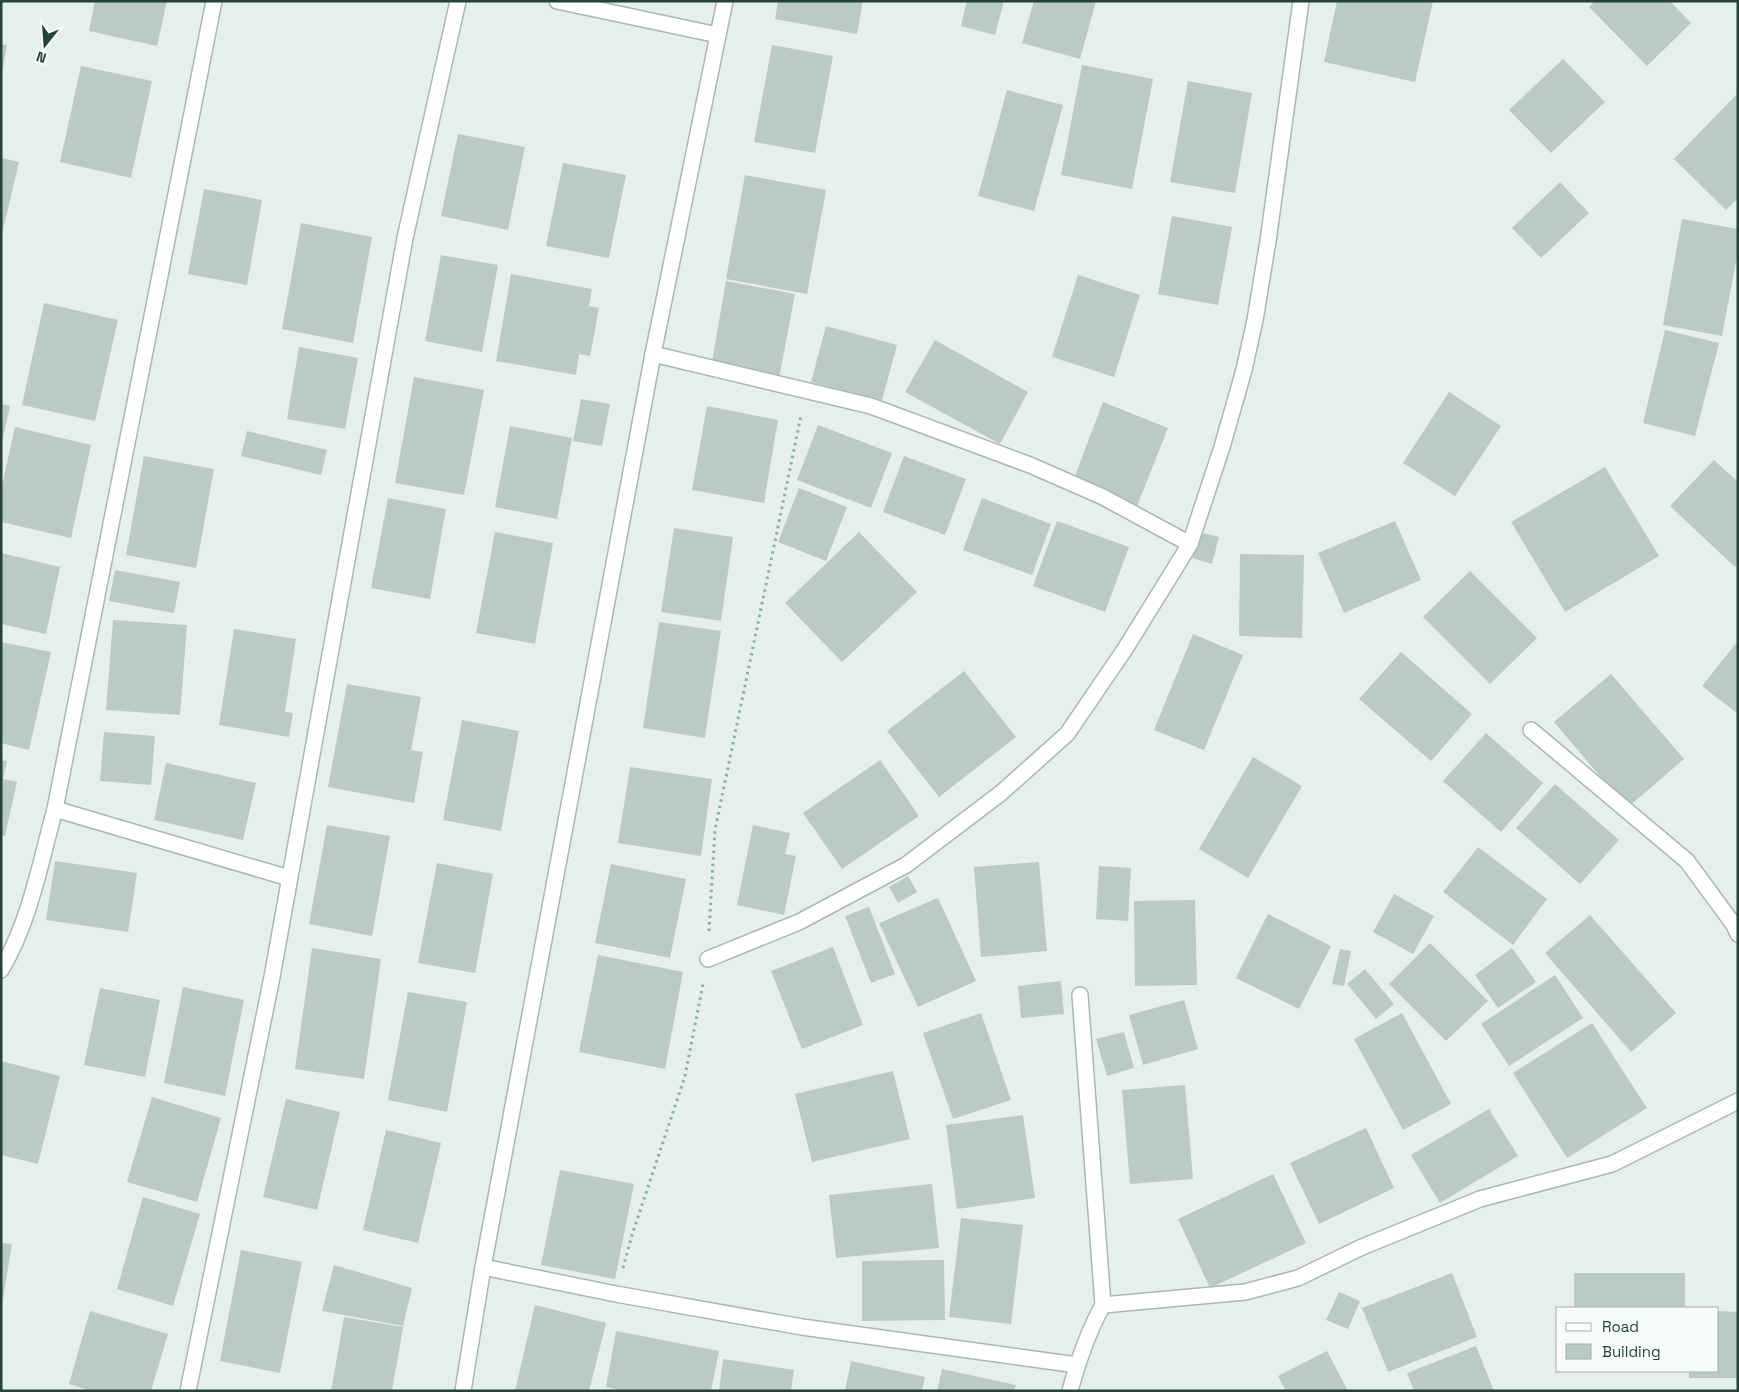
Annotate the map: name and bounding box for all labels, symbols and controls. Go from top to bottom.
north arrow [20,20,70,70]
text: N [34,47,48,67]
legend [1556,1307,1719,1372]
text: Road [1602,1317,1639,1336]
text: Building [1602,1342,1661,1361]

